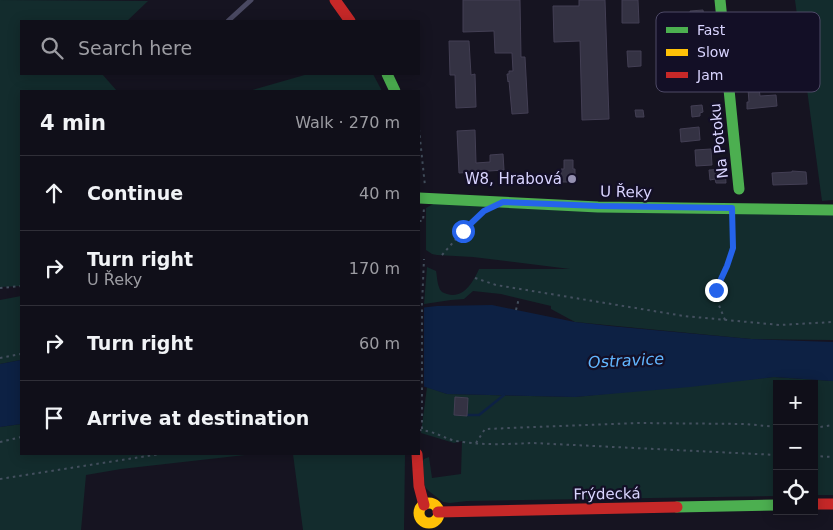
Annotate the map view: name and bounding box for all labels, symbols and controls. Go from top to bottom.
legend [656,12,820,92]
search box [20,20,420,75]
text: Fast [697,22,726,38]
icon: search [38,34,66,62]
text: Search here [78,37,192,59]
text: Slow [697,44,730,60]
text: Jam [696,67,723,83]
street label: Na Potoku [706,102,732,180]
text: 4 min [40,111,106,135]
text: Walk · 270 m [295,113,400,132]
place label: W8, Hrabová [465,170,562,188]
marker: W8, Hrabová [566,173,578,185]
icon: ahead [40,179,68,207]
text: Continue [87,182,183,204]
street label: U Řeky [600,182,652,201]
text: 40 m [359,184,400,203]
route start [452,220,475,243]
text: Turn right [87,248,193,270]
icon: right [40,254,68,282]
text: 170 m [349,259,400,278]
text: U Řeky [87,270,142,289]
route end [705,279,728,302]
icon: right [40,329,68,357]
text: Turn right [87,332,193,354]
text: 60 m [359,334,400,353]
water label: Ostravice [588,349,665,372]
map controls [773,380,818,515]
button: + [773,380,818,425]
icon: arrive [40,404,68,432]
text: Arrive at destination [87,407,309,429]
button: − [773,425,818,470]
button: locate [773,470,818,515]
street label: Frýdecká [573,484,641,504]

